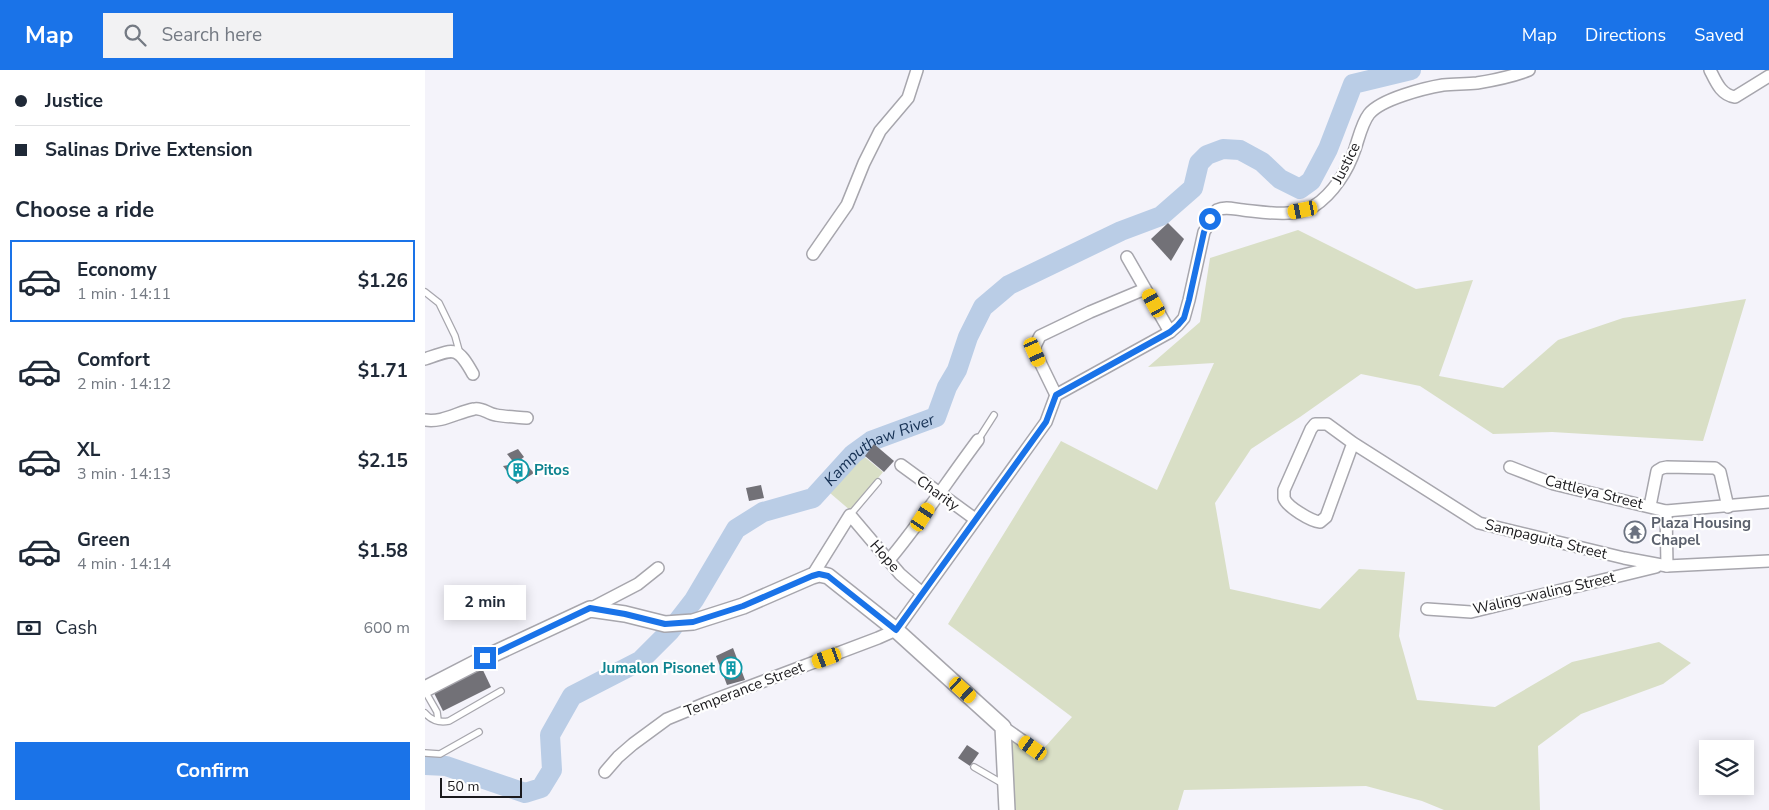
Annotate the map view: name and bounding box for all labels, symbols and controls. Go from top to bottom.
search box [103,13,453,58]
text: Map [25,19,73,51]
icon: search [121,21,149,49]
text: Search here [161,22,262,48]
text: Map [1522,23,1557,47]
text: Directions [1585,23,1666,47]
text: Saved [1694,23,1744,47]
text: Justice [45,88,103,114]
text: Salinas Drive Extension [45,137,253,163]
street label: Justice [1327,139,1365,188]
text: Choose a ride [15,195,154,225]
car [1286,200,1319,220]
route start [1199,208,1221,230]
text: Economy [77,257,157,283]
icon: car [17,259,62,304]
text: $1.26 [358,268,408,294]
text: 1 min · 14:11 [77,283,171,305]
car [1140,286,1167,320]
car [1022,335,1047,369]
text: Comfort [77,347,150,373]
icon: car [17,349,62,394]
text: $1.71 [358,358,408,384]
text: 2 min · 14:12 [77,373,171,395]
water label: Kamputhaw River [819,408,939,491]
text: XL [77,437,100,463]
icon: car [17,439,62,484]
text: $2.15 [358,448,408,474]
building icon: Pitos [506,458,530,482]
place label: Pitos [534,460,569,480]
text: 3 min · 14:13 [77,463,171,485]
street label: Cattleya Street [1543,470,1646,514]
street label: Charity [913,471,964,516]
car [908,500,937,534]
place label: Plaza Housing Chapel [1651,513,1751,550]
street label: Sampaguita Street [1483,514,1610,564]
temple icon: Plaza Housing Chapel [1623,520,1647,544]
text: Green [77,527,130,553]
icon: car [17,529,62,574]
street label: Hope [865,536,905,576]
text: $1.58 [358,538,408,564]
text: 4 min · 14:14 [77,553,171,575]
street label: Waling-waling Street [1471,567,1618,619]
callout: 2 min [444,586,526,620]
text: 2 min [464,591,506,613]
icon: cash [15,614,43,642]
text: Cash [55,615,97,641]
text: 600 m [363,617,410,639]
car [810,646,843,670]
route end [474,647,496,669]
building icon: Jumalon Pisonet [719,656,743,680]
street label: Temperance Street [681,657,807,721]
place label: Jumalon Pisonet [600,658,715,678]
car [946,674,979,706]
car [1016,733,1049,763]
map controls [1699,740,1754,795]
button: layers [1699,740,1754,795]
button: Confirm [15,742,410,800]
scale bar [440,775,523,798]
text: 50 m [447,777,479,796]

